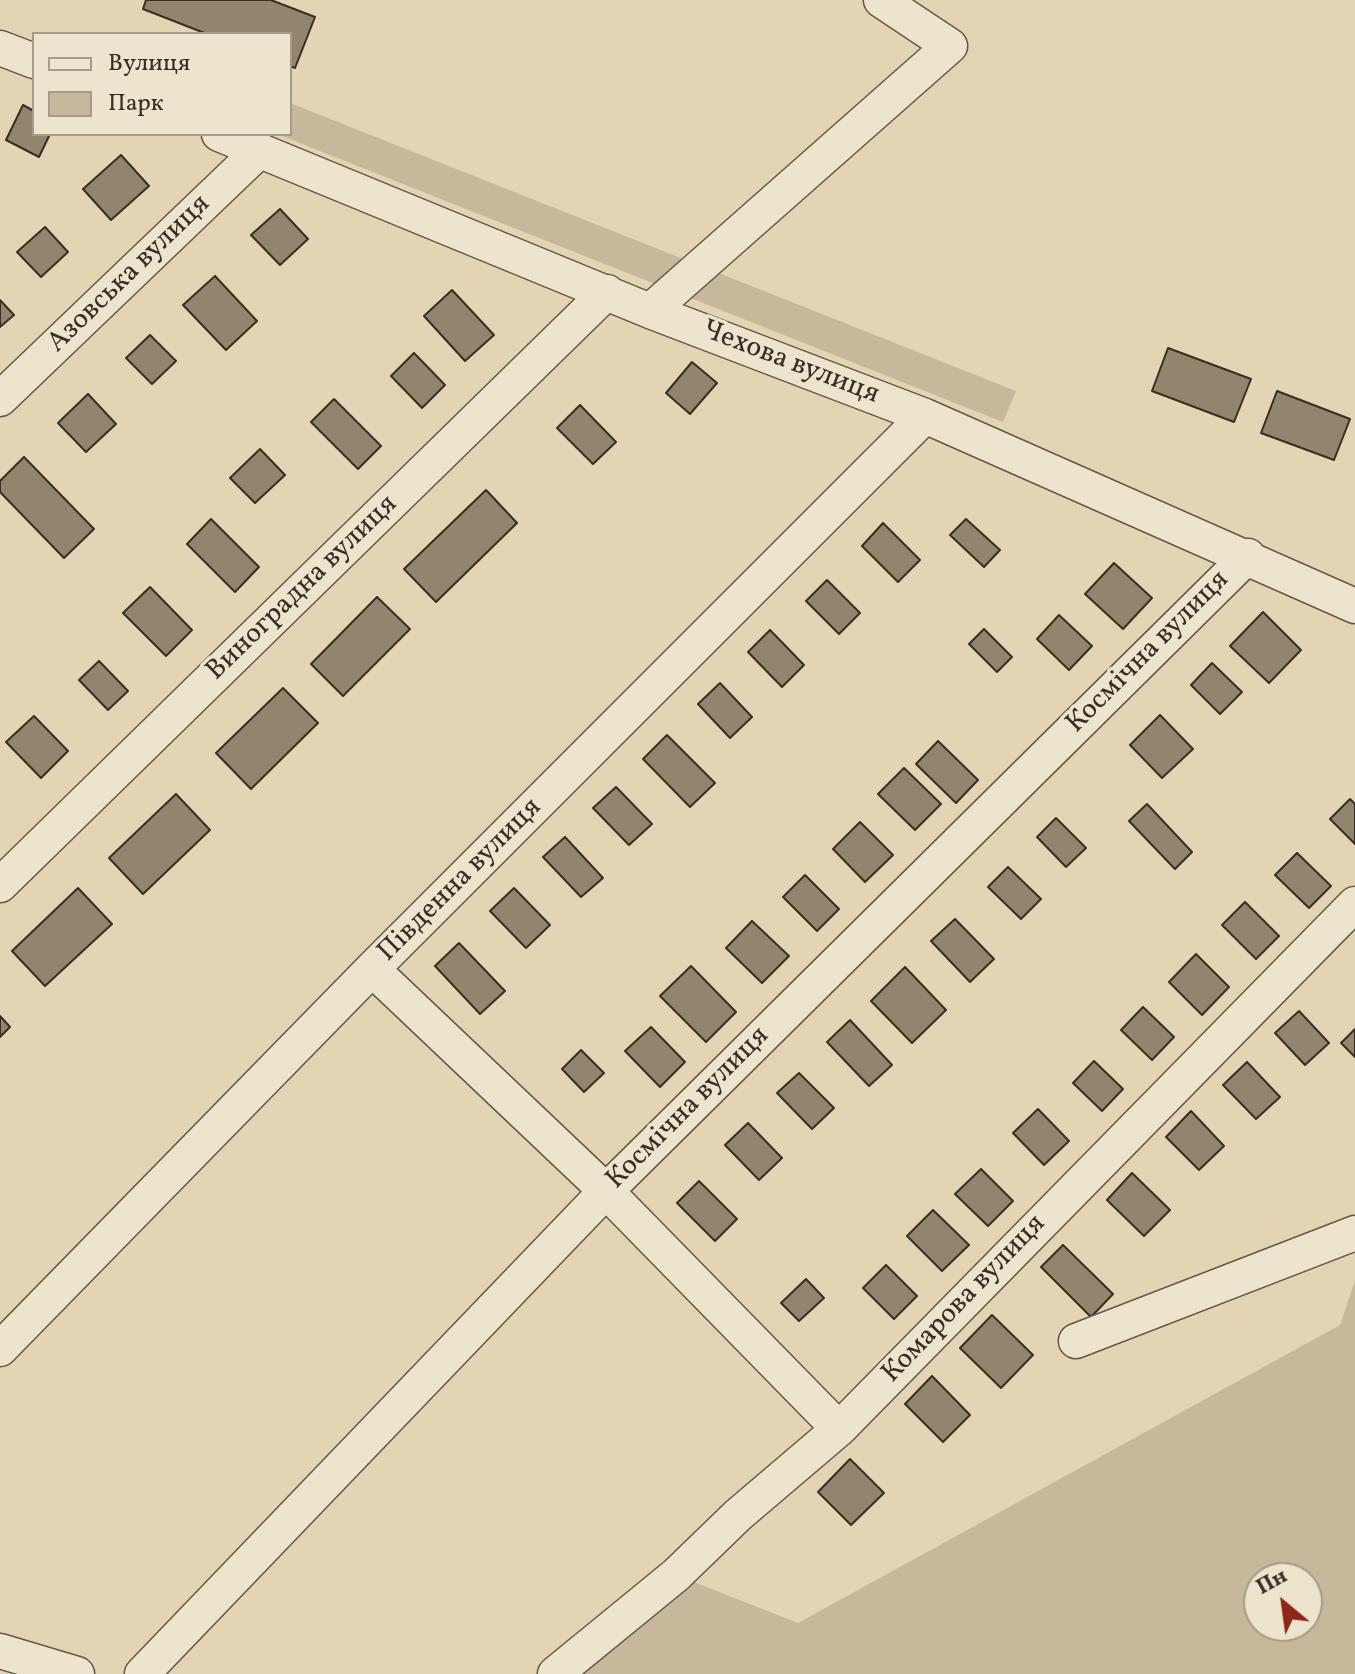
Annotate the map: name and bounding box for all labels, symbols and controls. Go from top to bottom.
legend [32,32,292,136]
text: Вулиця [108,47,190,81]
text: Парк [108,87,164,121]
street label: Азовська вулиця [42,189,218,361]
street label: Чехова вулиця [697,315,883,413]
street label: Виноградна вулиця [200,489,406,689]
street label: Космічна вулиця [1061,565,1237,741]
street label: Південна вулиця [372,792,550,970]
street label: Космічна вулиця [601,1021,777,1197]
street label: Комарова вулиця [876,1209,1054,1391]
text: Пн [1251,1561,1293,1603]
north arrow [1243,1562,1323,1642]

